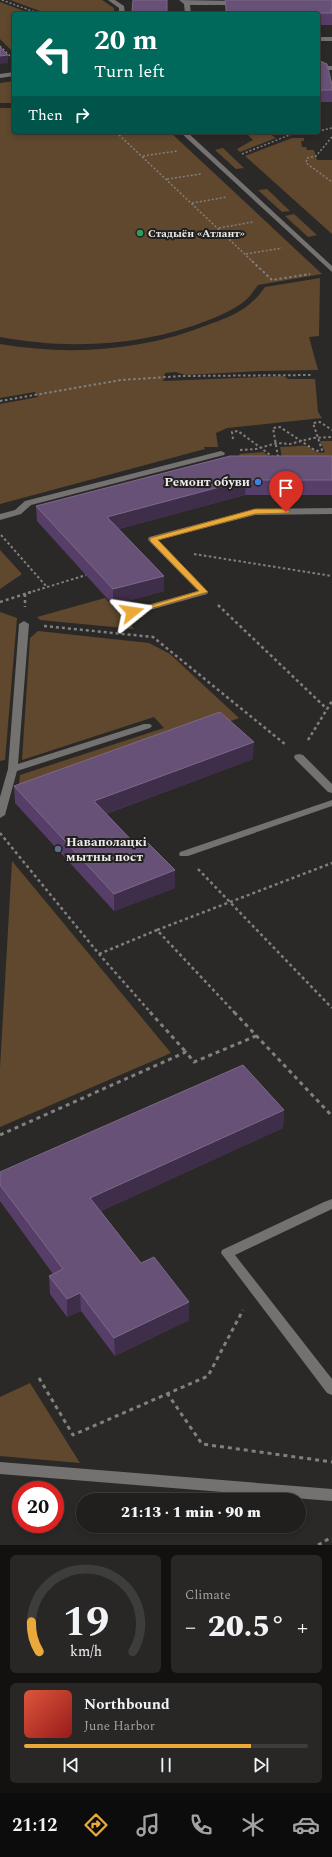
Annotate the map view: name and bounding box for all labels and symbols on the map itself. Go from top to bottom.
place label: Стадыён «Атлант» [148,225,245,242]
marker: Стадыён «Атлант» [135,228,145,238]
pin [269,471,303,512]
place label: Ремонт обуви [164,472,250,492]
marker: Ремонт обуви [253,477,263,487]
position arrow [111,591,153,633]
place label: Наваполацкі мытны пост [66,832,147,867]
marker: Наваполацкі мытны пост [53,844,63,854]
speed limit sign: 20 [12,1481,64,1533]

